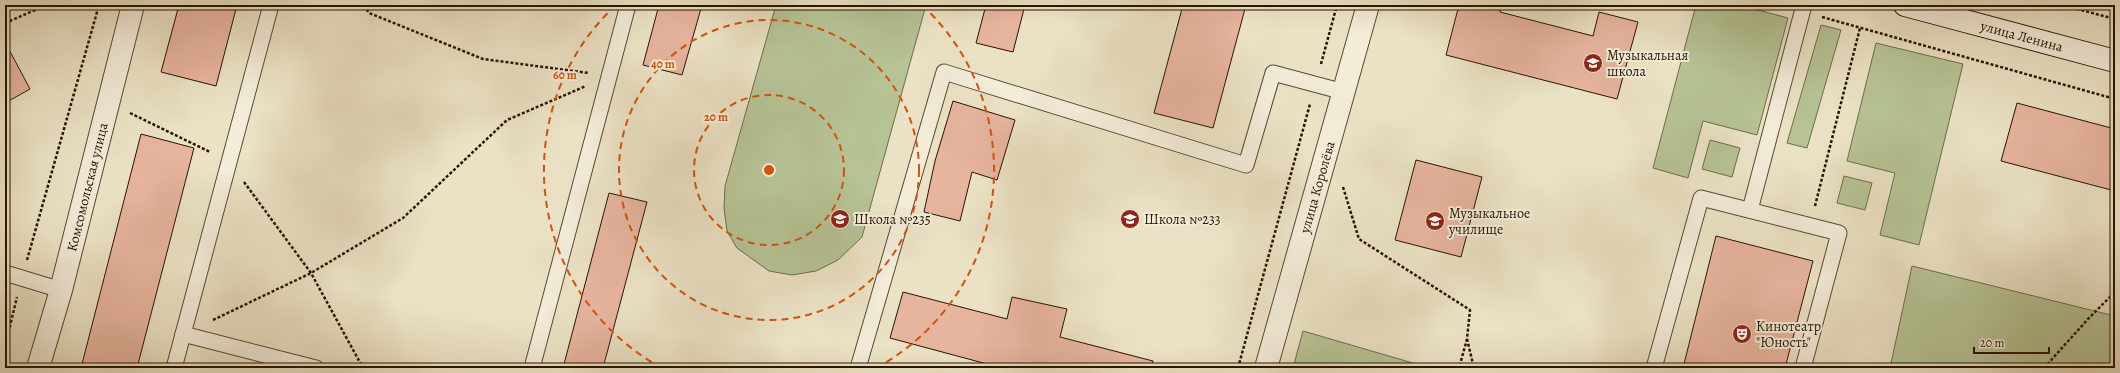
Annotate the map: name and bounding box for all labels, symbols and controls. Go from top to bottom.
street label: улица Ленина [1978,16,2066,57]
place label: Музыкальная школа [1607,46,1688,81]
school or university icon: Музыкальная школа [1582,52,1604,74]
text: 40 m [651,56,675,72]
text: 60 m [553,67,577,83]
text: 20 m [704,109,728,125]
street label: Комсомольская улица [62,120,113,254]
street label: улица Королёва [1295,138,1340,236]
centre of rings [762,163,776,177]
place label: Музыкальное училище [1448,204,1530,239]
school or university icon: Школа №235 [829,208,851,230]
school or university icon: Школа №233 [1119,208,1141,230]
place label: Школа №235 [854,210,931,229]
place label: Школа №233 [1144,210,1221,229]
school or university icon: Музыкальное училище [1424,210,1446,232]
place label: Кинотеатр "Юность" [1756,317,1821,352]
theatre icon: Кинотеатр "Юность" [1731,323,1753,345]
scale bar [1974,329,2049,355]
text: 20 m [1980,335,2004,351]

